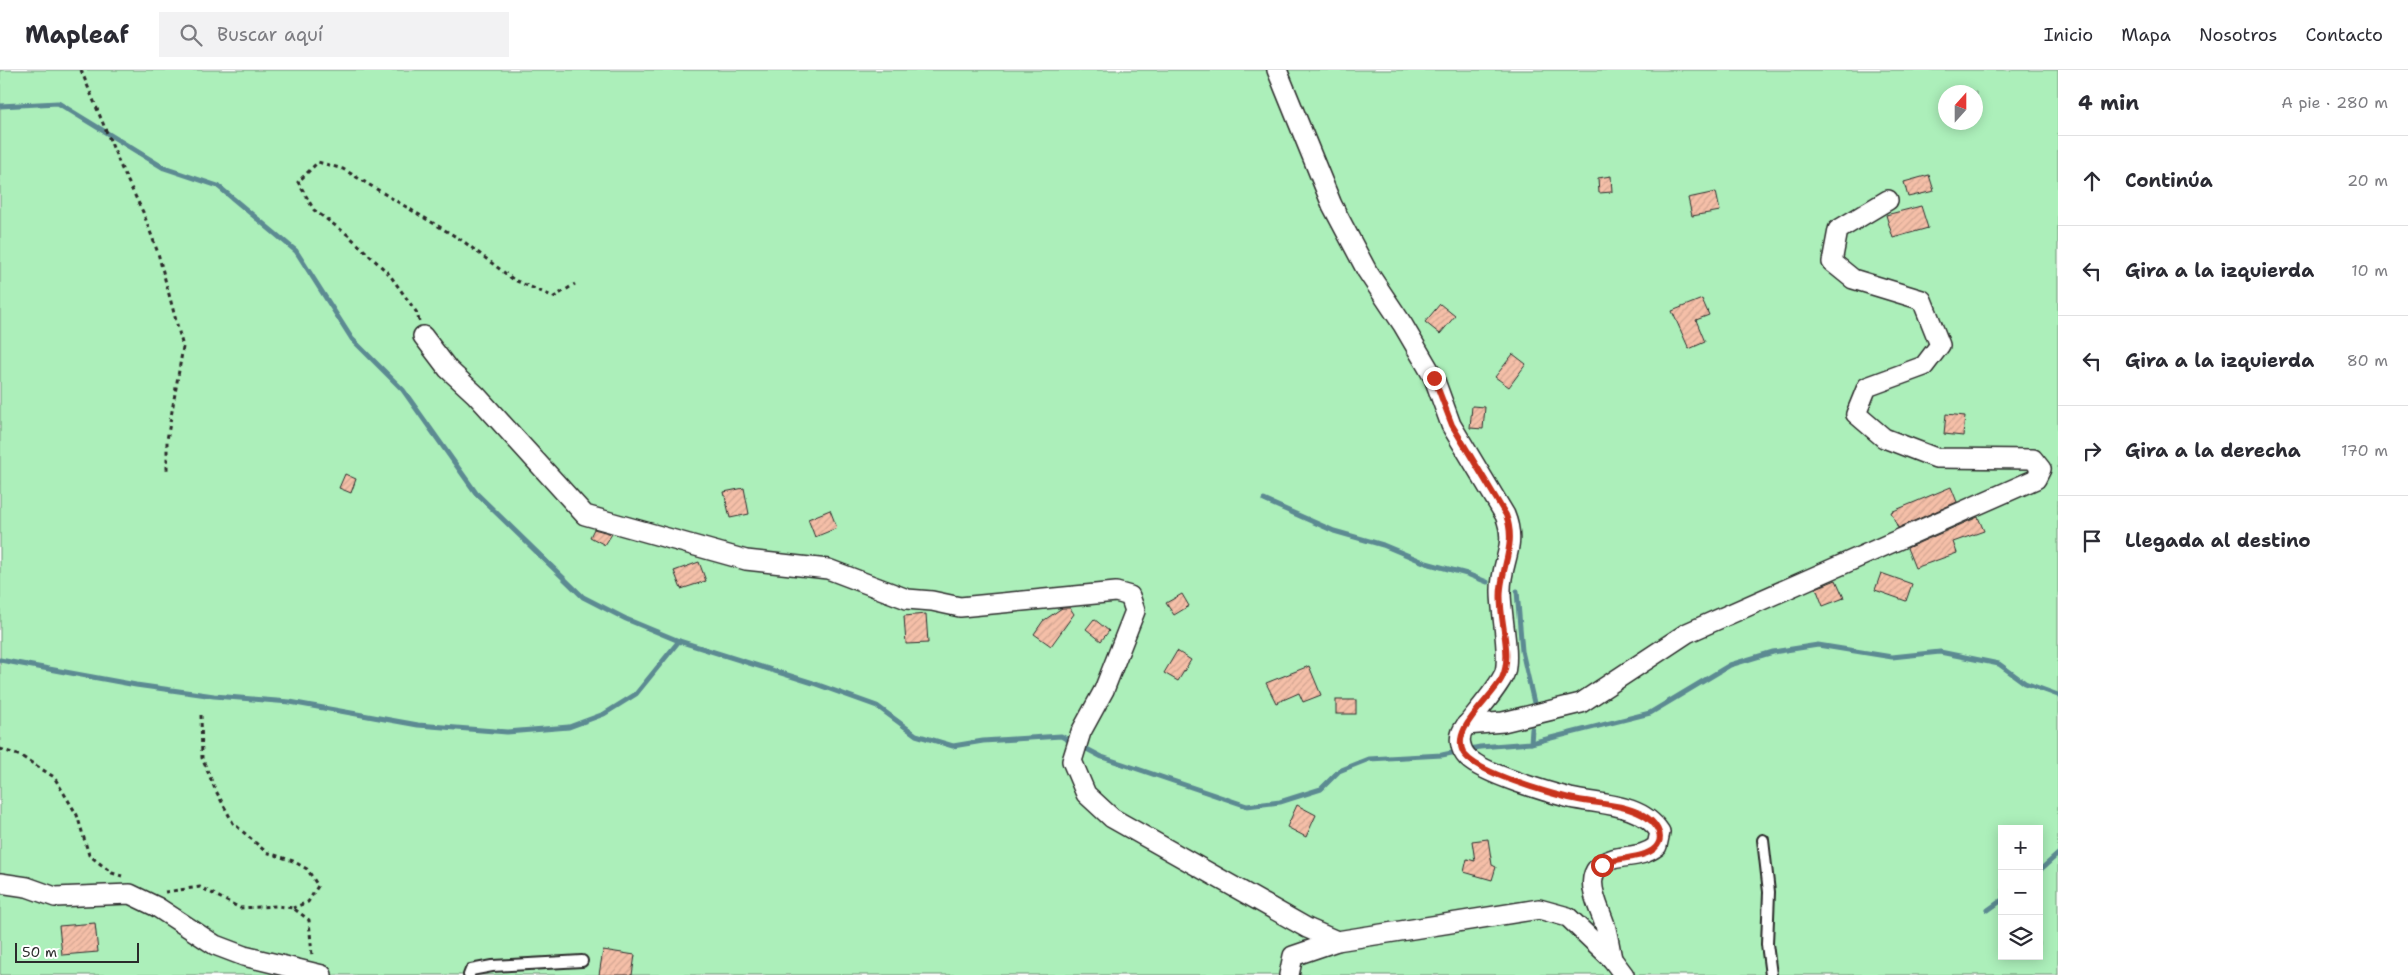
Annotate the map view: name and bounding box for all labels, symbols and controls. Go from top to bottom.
search box [159,12,509,57]
text: Mapleaf [25,19,129,51]
icon: search [177,21,205,49]
text: Buscar aquí [217,22,323,47]
text: Inicio [2044,23,2093,47]
text: Mapa [2121,23,2171,47]
text: Nosotros [2199,23,2277,47]
text: Contacto [2305,23,2383,47]
north arrow [1938,85,1983,130]
text: 4 min [2078,89,2139,117]
text: A pie · 280 m [2281,92,2388,113]
icon: ahead [2078,167,2106,195]
text: Continúa [2125,168,2213,193]
text: 20 m [2347,170,2388,191]
icon: left [2078,257,2106,285]
text: Gira a la izquierda [2125,258,2314,283]
text: 10 m [2351,260,2388,281]
icon: left [2078,347,2106,375]
text: Gira a la izquierda [2125,348,2314,373]
text: 80 m [2347,350,2388,371]
route end [1423,367,1446,390]
icon: right [2078,437,2106,465]
text: Gira a la derecha [2125,438,2301,463]
text: 170 m [2341,440,2388,461]
icon: arrive [2078,527,2106,555]
text: Llegada al destino [2125,528,2311,553]
map controls [1998,825,2043,960]
button: + [1998,825,2043,870]
route start [1591,854,1614,877]
button: − [1998,870,2043,915]
button: layers [1998,915,2043,960]
scale bar [15,940,139,963]
text: 50 m [22,943,57,961]

